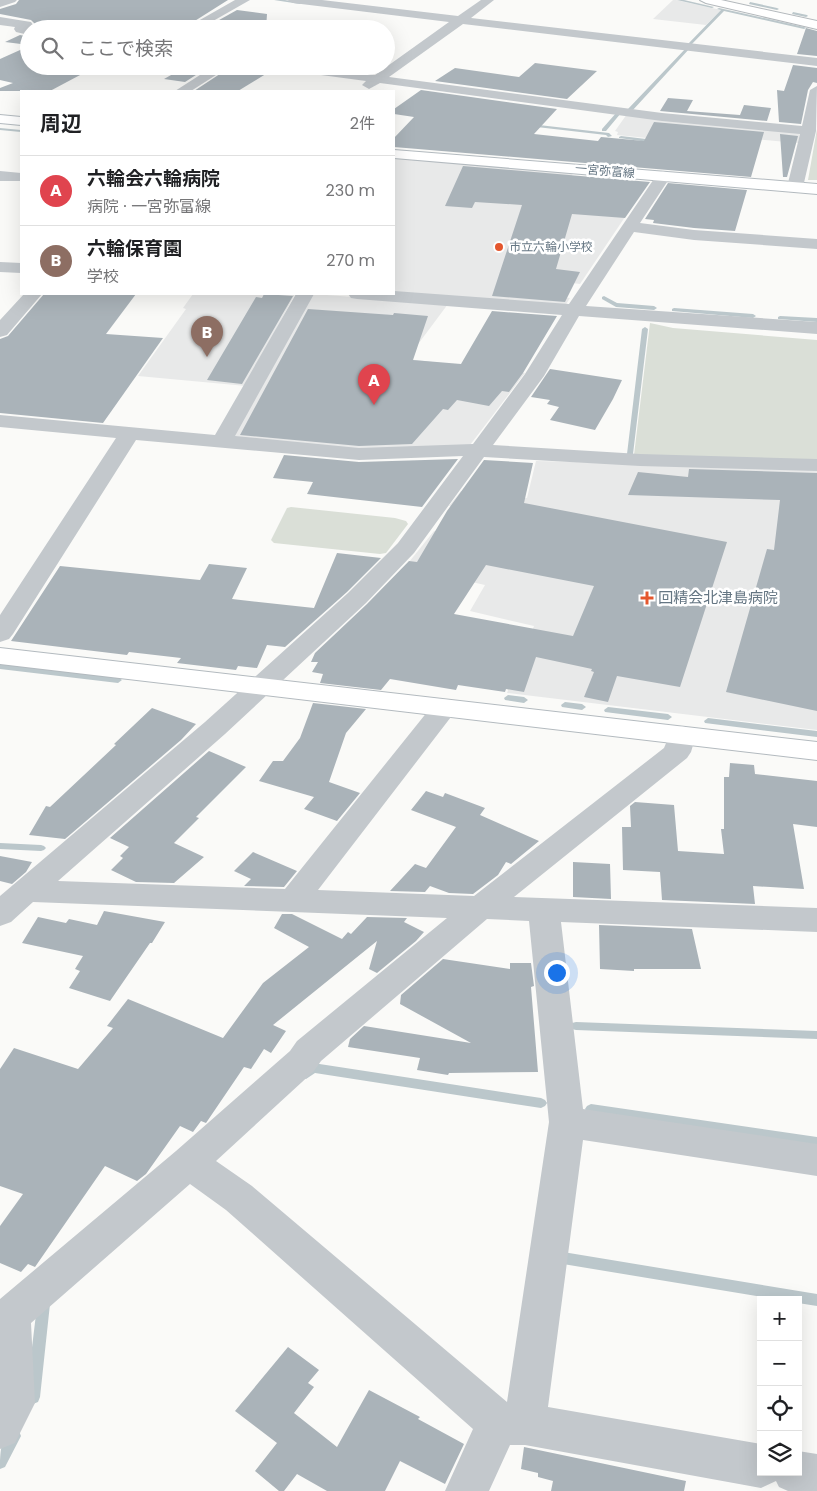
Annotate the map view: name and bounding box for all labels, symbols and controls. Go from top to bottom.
search box [20,20,395,75]
icon: search [38,34,66,62]
text: ここで検索 [78,35,173,62]
text: 周辺 [40,109,82,138]
text: 2件 [350,112,375,135]
street label: 一宮弥富線 [574,159,636,182]
text: 六輪会六輪病院 [87,165,220,192]
text: A [50,179,62,202]
text: 230 m [326,179,375,202]
text: 病院 · 一宮弥富線 [87,195,211,218]
text: 六輪保育園 [87,235,182,262]
place label: 市立六輪小学校 [509,238,593,255]
marker: 市立六輪小学校 [493,241,505,253]
text: B [51,249,61,272]
text: 270 m [326,249,375,272]
text: 学校 [87,265,119,288]
pin: B [191,316,223,357]
pin: A [358,364,390,405]
place label: 回精会北津島病院 [658,587,778,608]
marker: 回精会北津島病院 [640,591,654,605]
your location [544,960,570,986]
map controls [757,1296,802,1476]
button: + [757,1296,802,1341]
button: − [757,1341,802,1386]
button: locate [757,1386,802,1431]
button: layers [757,1431,802,1476]

